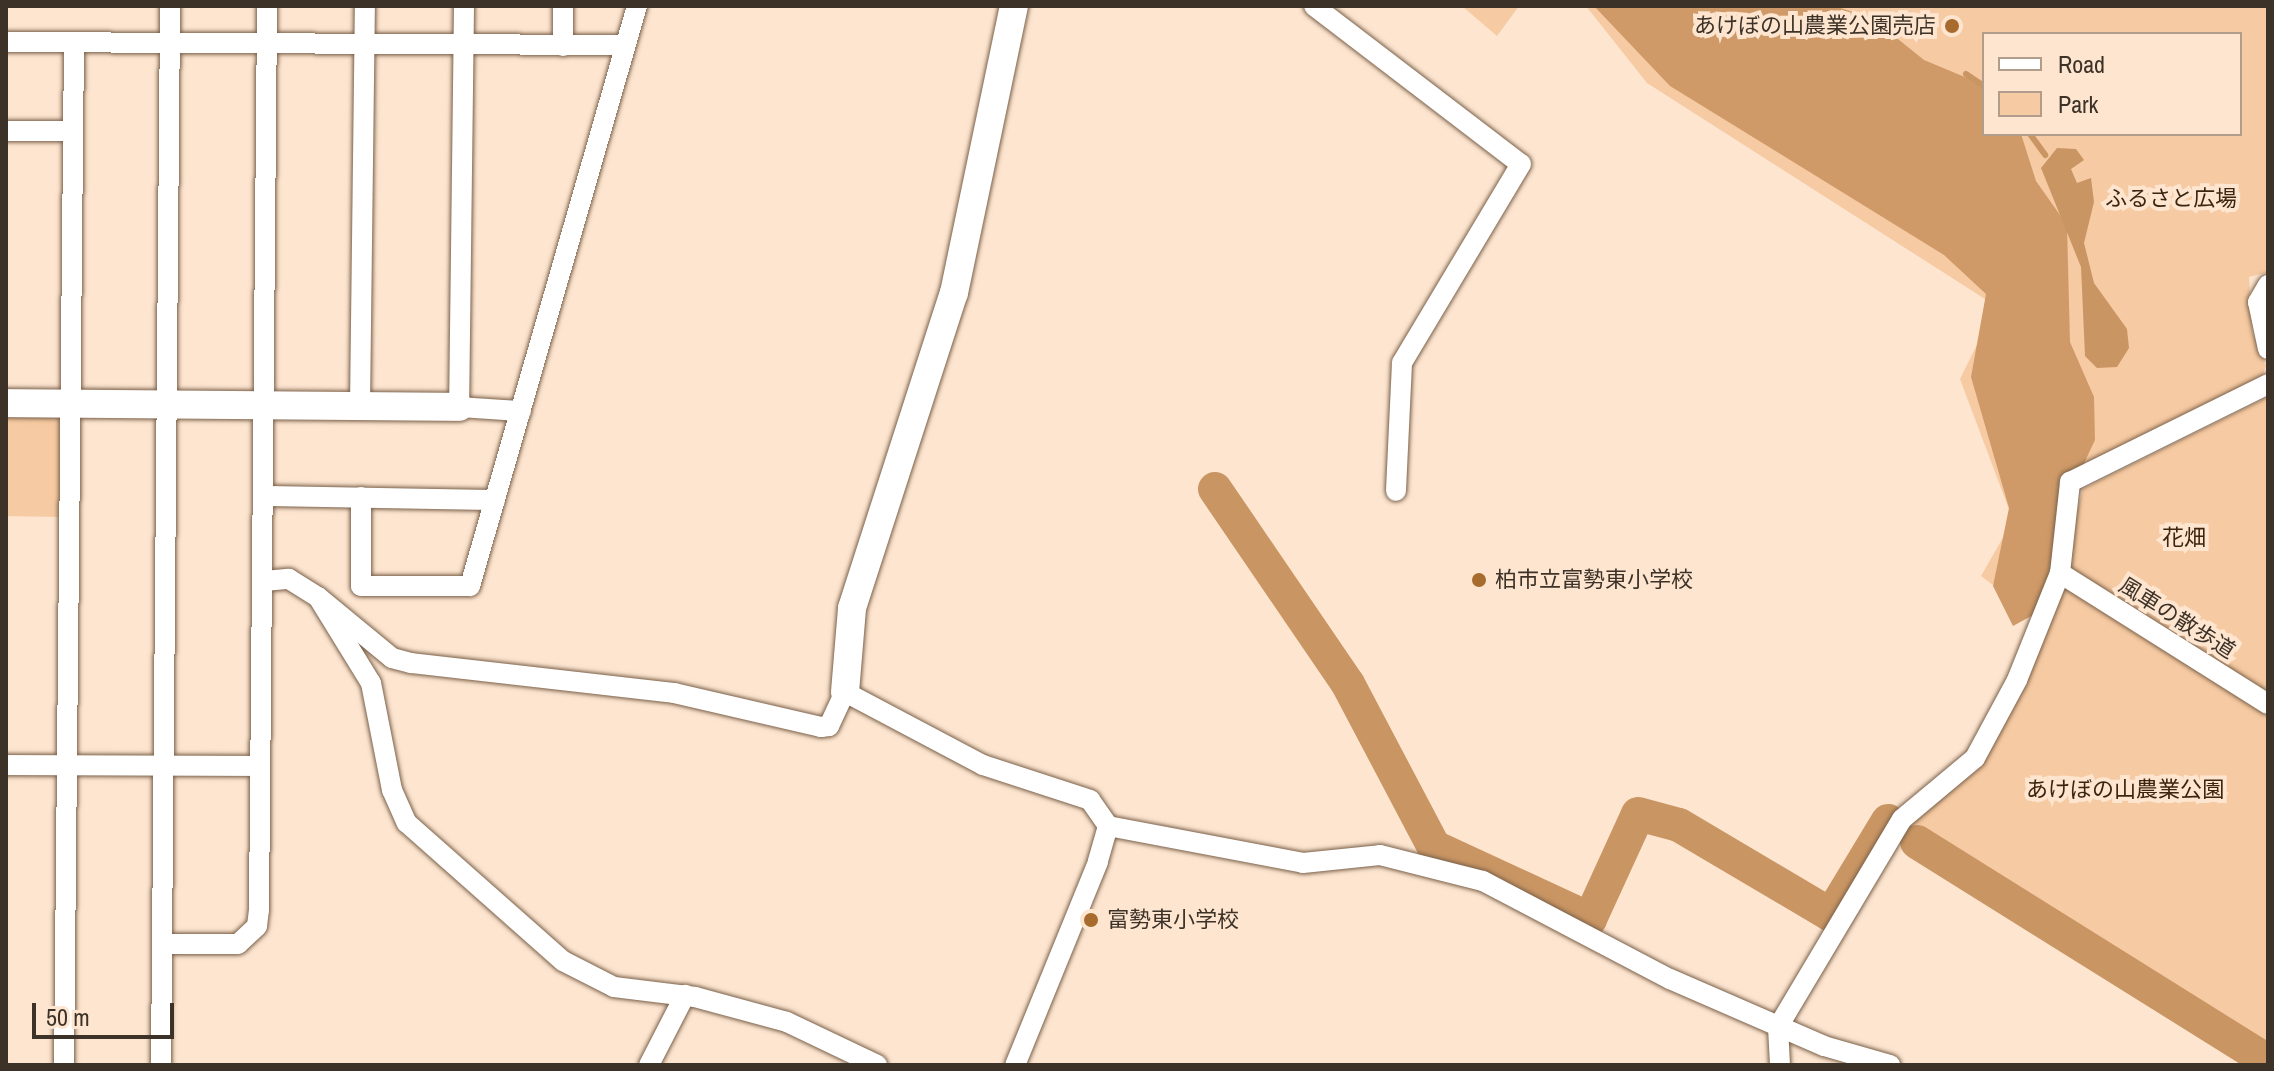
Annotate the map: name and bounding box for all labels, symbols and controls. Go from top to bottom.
place label: あけぼの山農業公園売店 [1694,13,1936,39]
marker: あけぼの山農業公園売店 [1943,17,1961,35]
legend [1982,32,2242,136]
text: Road [2058,48,2105,80]
text: Park [2058,88,2098,120]
park label: ふるさと広場 [2105,186,2237,212]
park label: 花畑 [2162,525,2206,551]
place label: 柏市立富勢東小学校 [1495,567,1693,593]
marker: 柏市立富勢東小学校 [1470,571,1488,589]
street label: 風車の散歩道 [2114,572,2240,664]
park label: あけぼの山農業公園 [2026,777,2224,803]
place label: 富勢東小学校 [1107,907,1239,933]
marker: 富勢東小学校 [1082,911,1100,929]
scale bar [36,987,178,1037]
text: 50 m [46,1001,90,1033]

